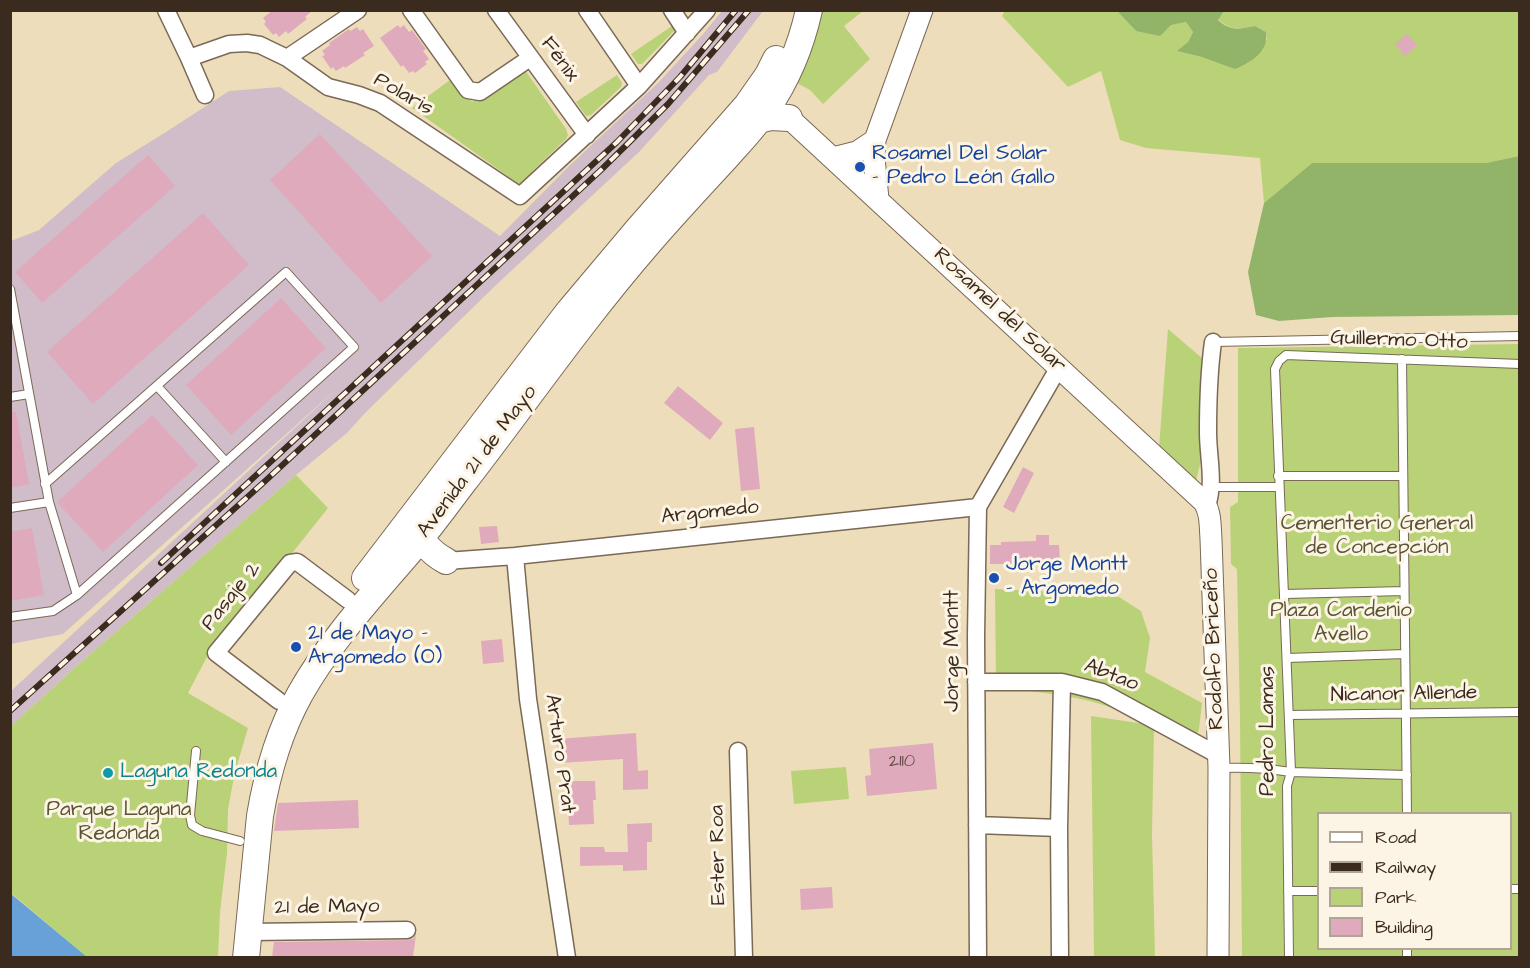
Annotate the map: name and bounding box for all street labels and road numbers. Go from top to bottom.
street label: Fénix [534,33,584,87]
street label: Polaris [369,68,437,122]
street label: Rosamel del Solar [927,243,1071,379]
street label: Guillermo Otto [1330,326,1468,356]
street label: Avenida 21 de Mayo [412,381,544,543]
street label: Argomedo [660,495,760,531]
street label: Pasaje 2 [197,558,267,636]
street label: Rodolfo Briceño [1200,568,1230,730]
street label: Jorge Montt [941,590,967,712]
street label: Abtao [1080,654,1142,698]
street label: Pedro Lamas [1256,666,1282,796]
street label: Nicanor Allende [1330,681,1478,709]
street label: Arturo Prat [538,693,580,815]
street label: Ester Roa [706,805,732,905]
street label: 21 de Mayo [274,894,380,922]

